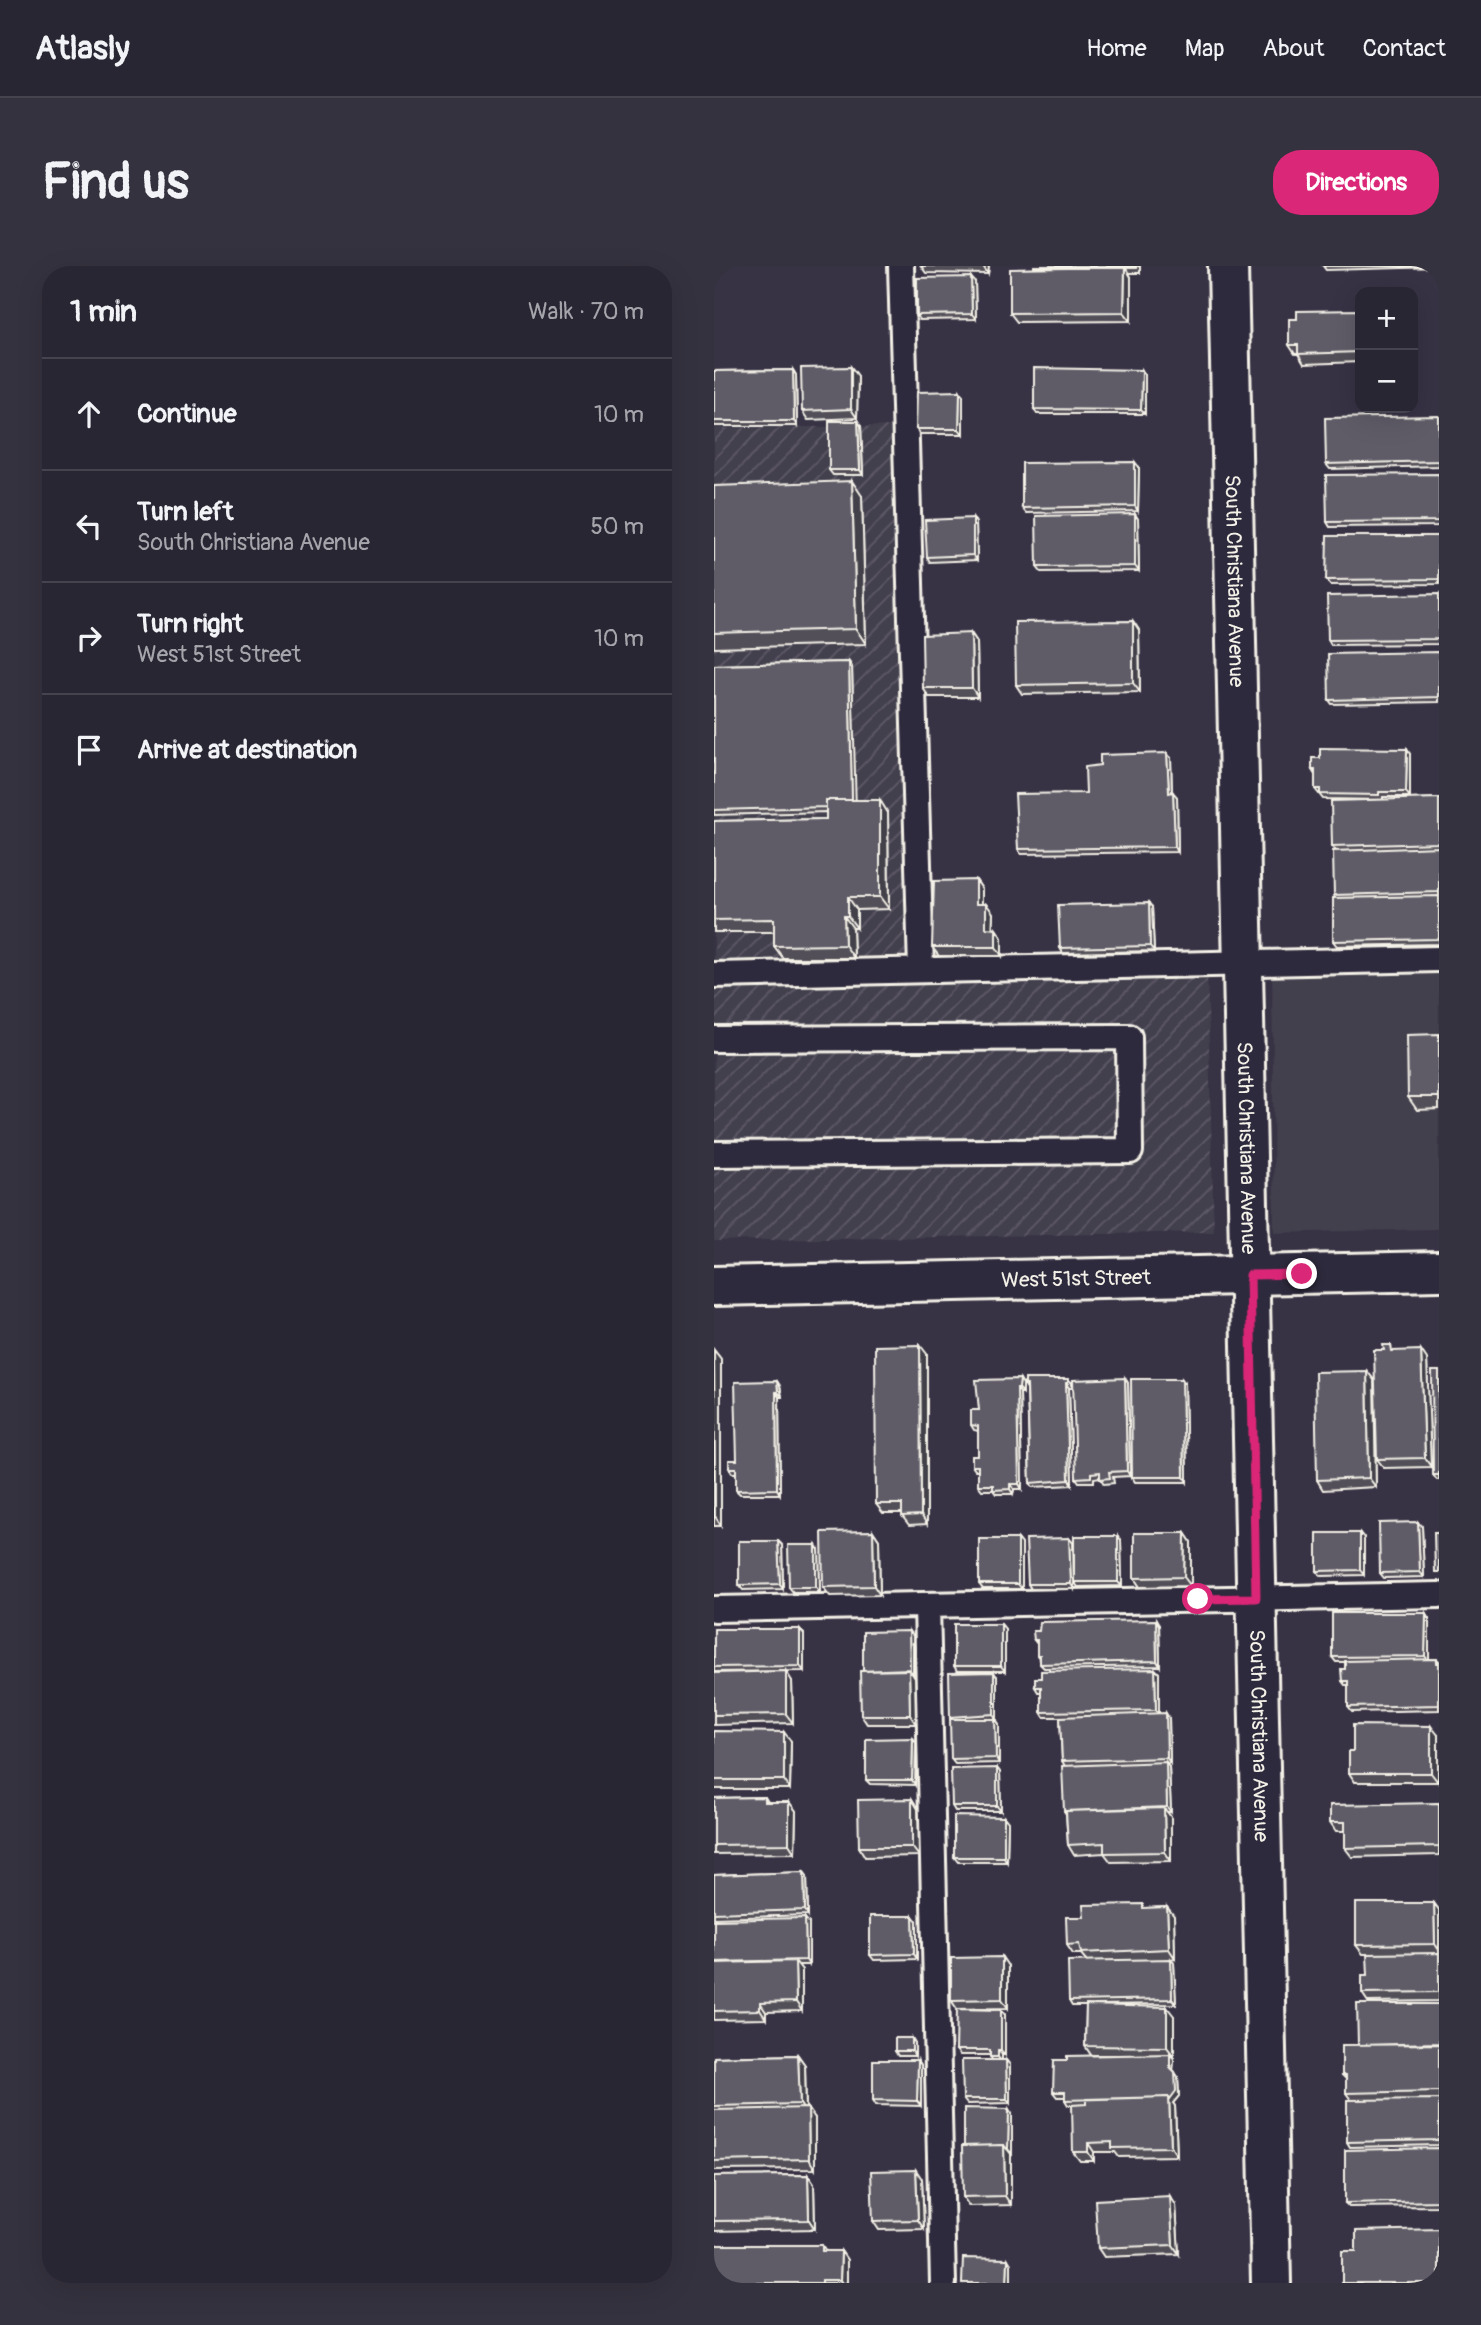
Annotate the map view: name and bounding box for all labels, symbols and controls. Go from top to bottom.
text: Atlasly [35,28,130,69]
text: Home [1086,34,1147,63]
text: Map [1185,34,1225,63]
text: About [1263,34,1325,63]
text: Contact [1363,34,1446,63]
button: Directions [1273,150,1439,215]
text: Find us [42,152,189,213]
map controls [1355,287,1418,413]
button: + [1355,287,1418,350]
text: 1 min [70,293,137,330]
text: Walk · 70 m [528,297,644,326]
button: − [1355,350,1418,413]
icon: ahead [70,395,108,433]
text: Continue [137,398,237,430]
text: 10 m [594,400,644,429]
street label: South Christiana Avenue [1219,474,1250,688]
text: Turn left [137,496,233,528]
icon: left [70,507,108,545]
text: 50 m [590,512,644,541]
text: South Christiana Avenue [137,528,370,557]
text: Turn right [137,608,243,640]
icon: right [70,619,108,657]
text: 10 m [594,624,644,653]
text: West 51st Street [137,640,301,669]
icon: arrive [70,731,108,769]
text: Arrive at destination [137,734,357,766]
street label: South Christiana Avenue [1231,1041,1263,1255]
route end [1286,1258,1317,1289]
street label: West 51st Street [1001,1263,1152,1294]
route start [1182,1583,1213,1614]
street label: South Christiana Avenue [1244,1629,1275,1843]

